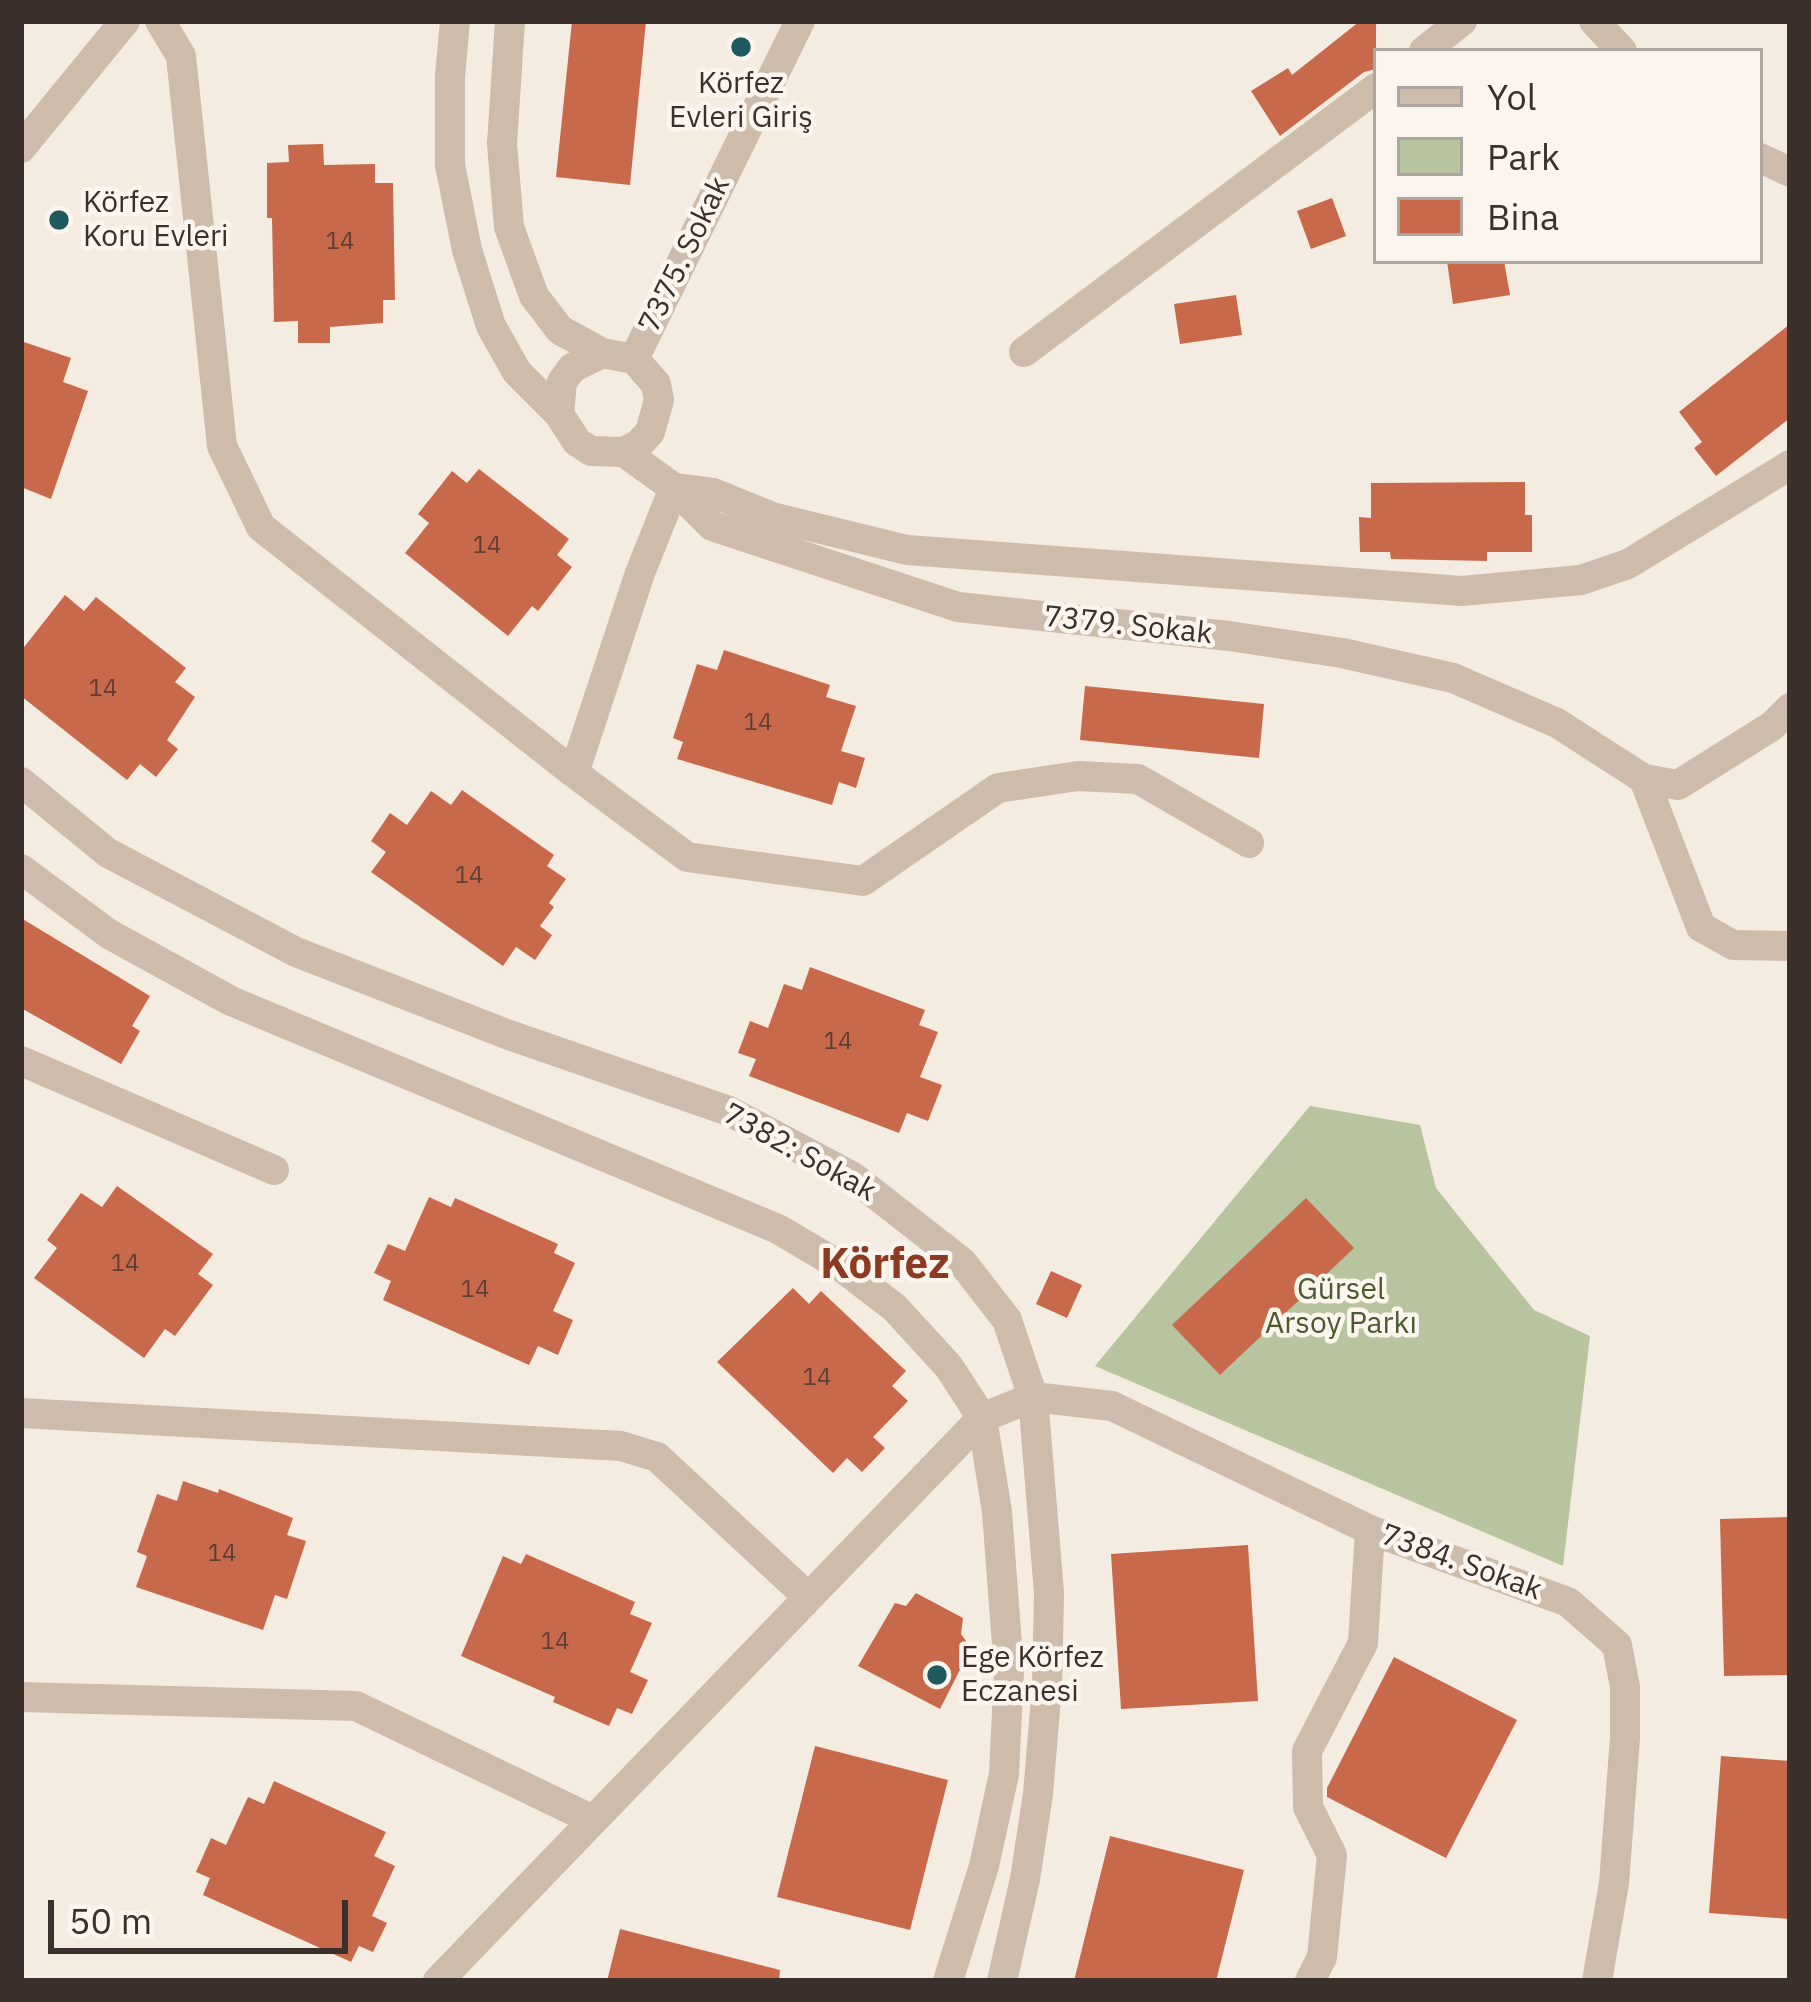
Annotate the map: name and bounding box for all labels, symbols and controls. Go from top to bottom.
marker: Körfez Evleri Giriş [728,34,754,60]
legend [1373,48,1763,264]
place label: Körfez Evleri Giriş [669,66,813,136]
text: Yol [1487,73,1537,120]
text: Park [1487,133,1560,180]
street label: 7375. Sokak [632,171,738,339]
place label: Körfez Koru Evleri [83,185,229,256]
text: Bina [1487,193,1559,240]
marker: Körfez Koru Evleri [46,207,72,233]
house number: 14 [326,228,354,256]
house number: 14 [473,532,501,560]
street label: 7379. Sokak [1042,599,1214,653]
house number: 14 [89,675,117,703]
house number: 14 [744,709,772,737]
house number: 14 [455,862,483,890]
house number: 14 [824,1028,852,1056]
street label: 7382: Sokak [716,1096,882,1210]
district label: Körfez [820,1241,950,1291]
house number: 14 [111,1250,139,1278]
park label: Gürsel Arsoy Parkı [1265,1272,1417,1342]
house number: 14 [461,1276,489,1304]
house number: 14 [803,1364,831,1392]
street label: 7384. Sokak [1375,1517,1547,1609]
house number: 14 [208,1540,236,1568]
house number: 14 [541,1628,569,1656]
place label: Ege Körfez Eczanesi [961,1640,1104,1710]
marker: Ege Körfez Eczanesi [924,1662,950,1688]
scale bar [54,1876,354,1950]
text: 50 m [69,1897,152,1944]

